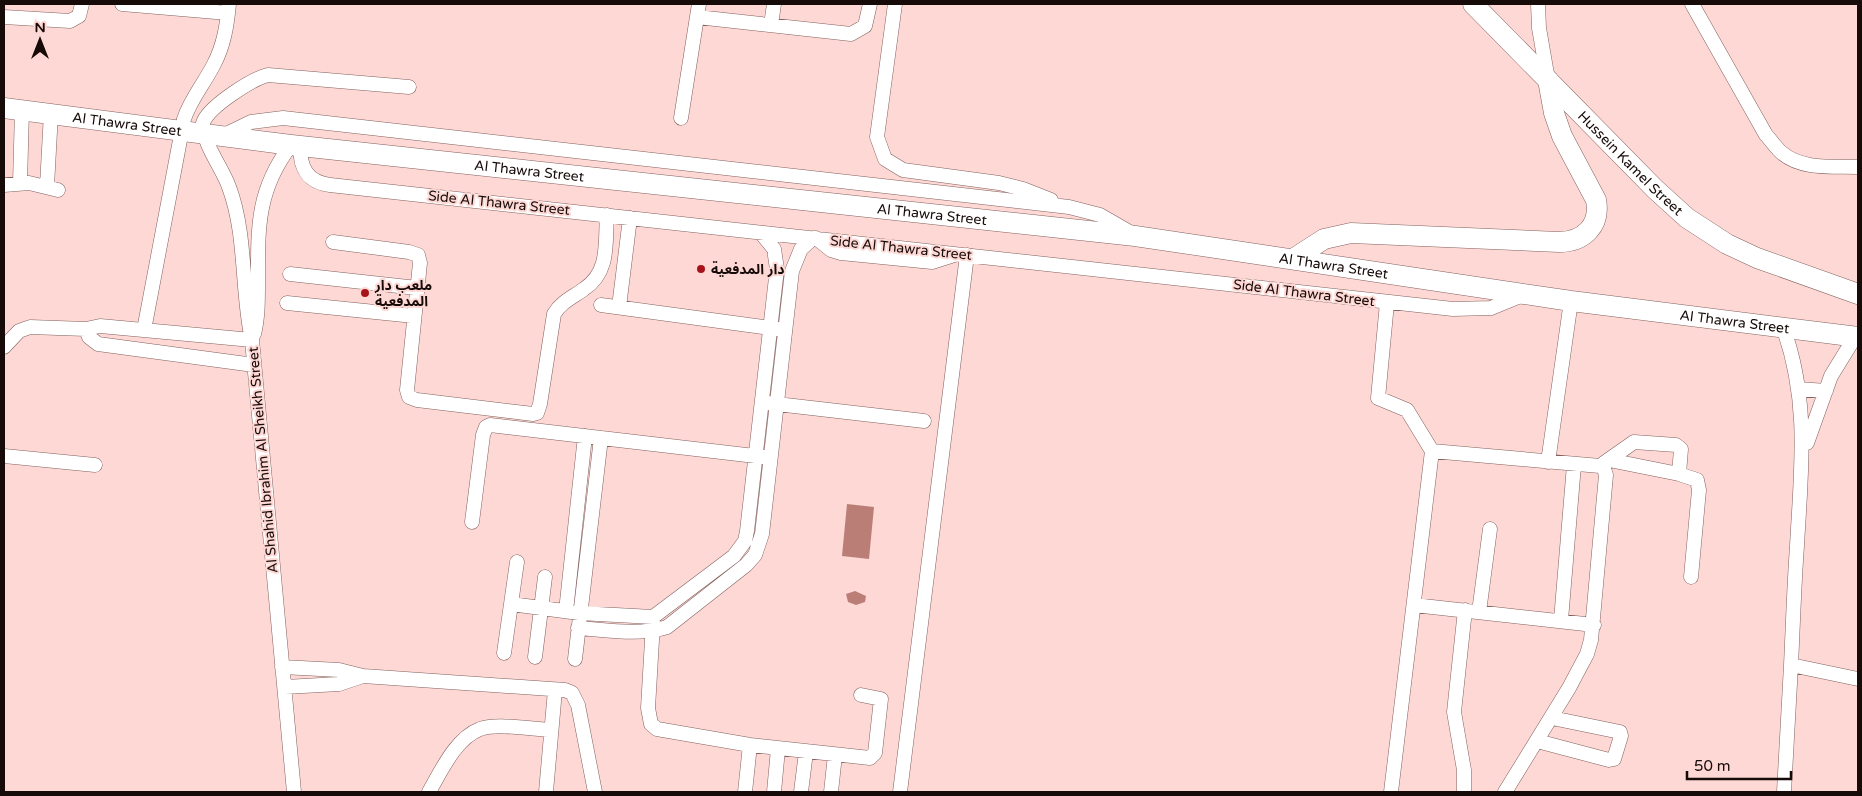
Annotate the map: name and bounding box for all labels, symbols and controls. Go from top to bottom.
north arrow [15,15,65,65]
text: N [34,19,46,36]
street label: Hussein Kamel Street [1574,107,1687,219]
street label: Al Thawra Street [71,108,183,139]
street label: Al Thawra Street [473,156,586,185]
street label: Side Al Thawra Street [427,187,571,219]
street label: Al Thawra Street [876,200,988,229]
street label: Side Al Thawra Street [829,232,973,264]
street label: Al Thawra Street [1278,249,1390,282]
place label: دار المدفعية [711,261,784,278]
marker: دار المدفعية [695,263,707,275]
street label: Side Al Thawra Street [1232,276,1376,310]
place label: ملعب دار المدفعية [374,277,432,310]
marker: ملعب دار المدفعية [359,287,371,299]
street label: Al Thawra Street [1679,306,1791,337]
street label: Al Shahid Ibrahim Al Sheikh Street [245,346,281,574]
scale bar [1687,748,1791,780]
text: 50 m [1694,757,1731,775]

